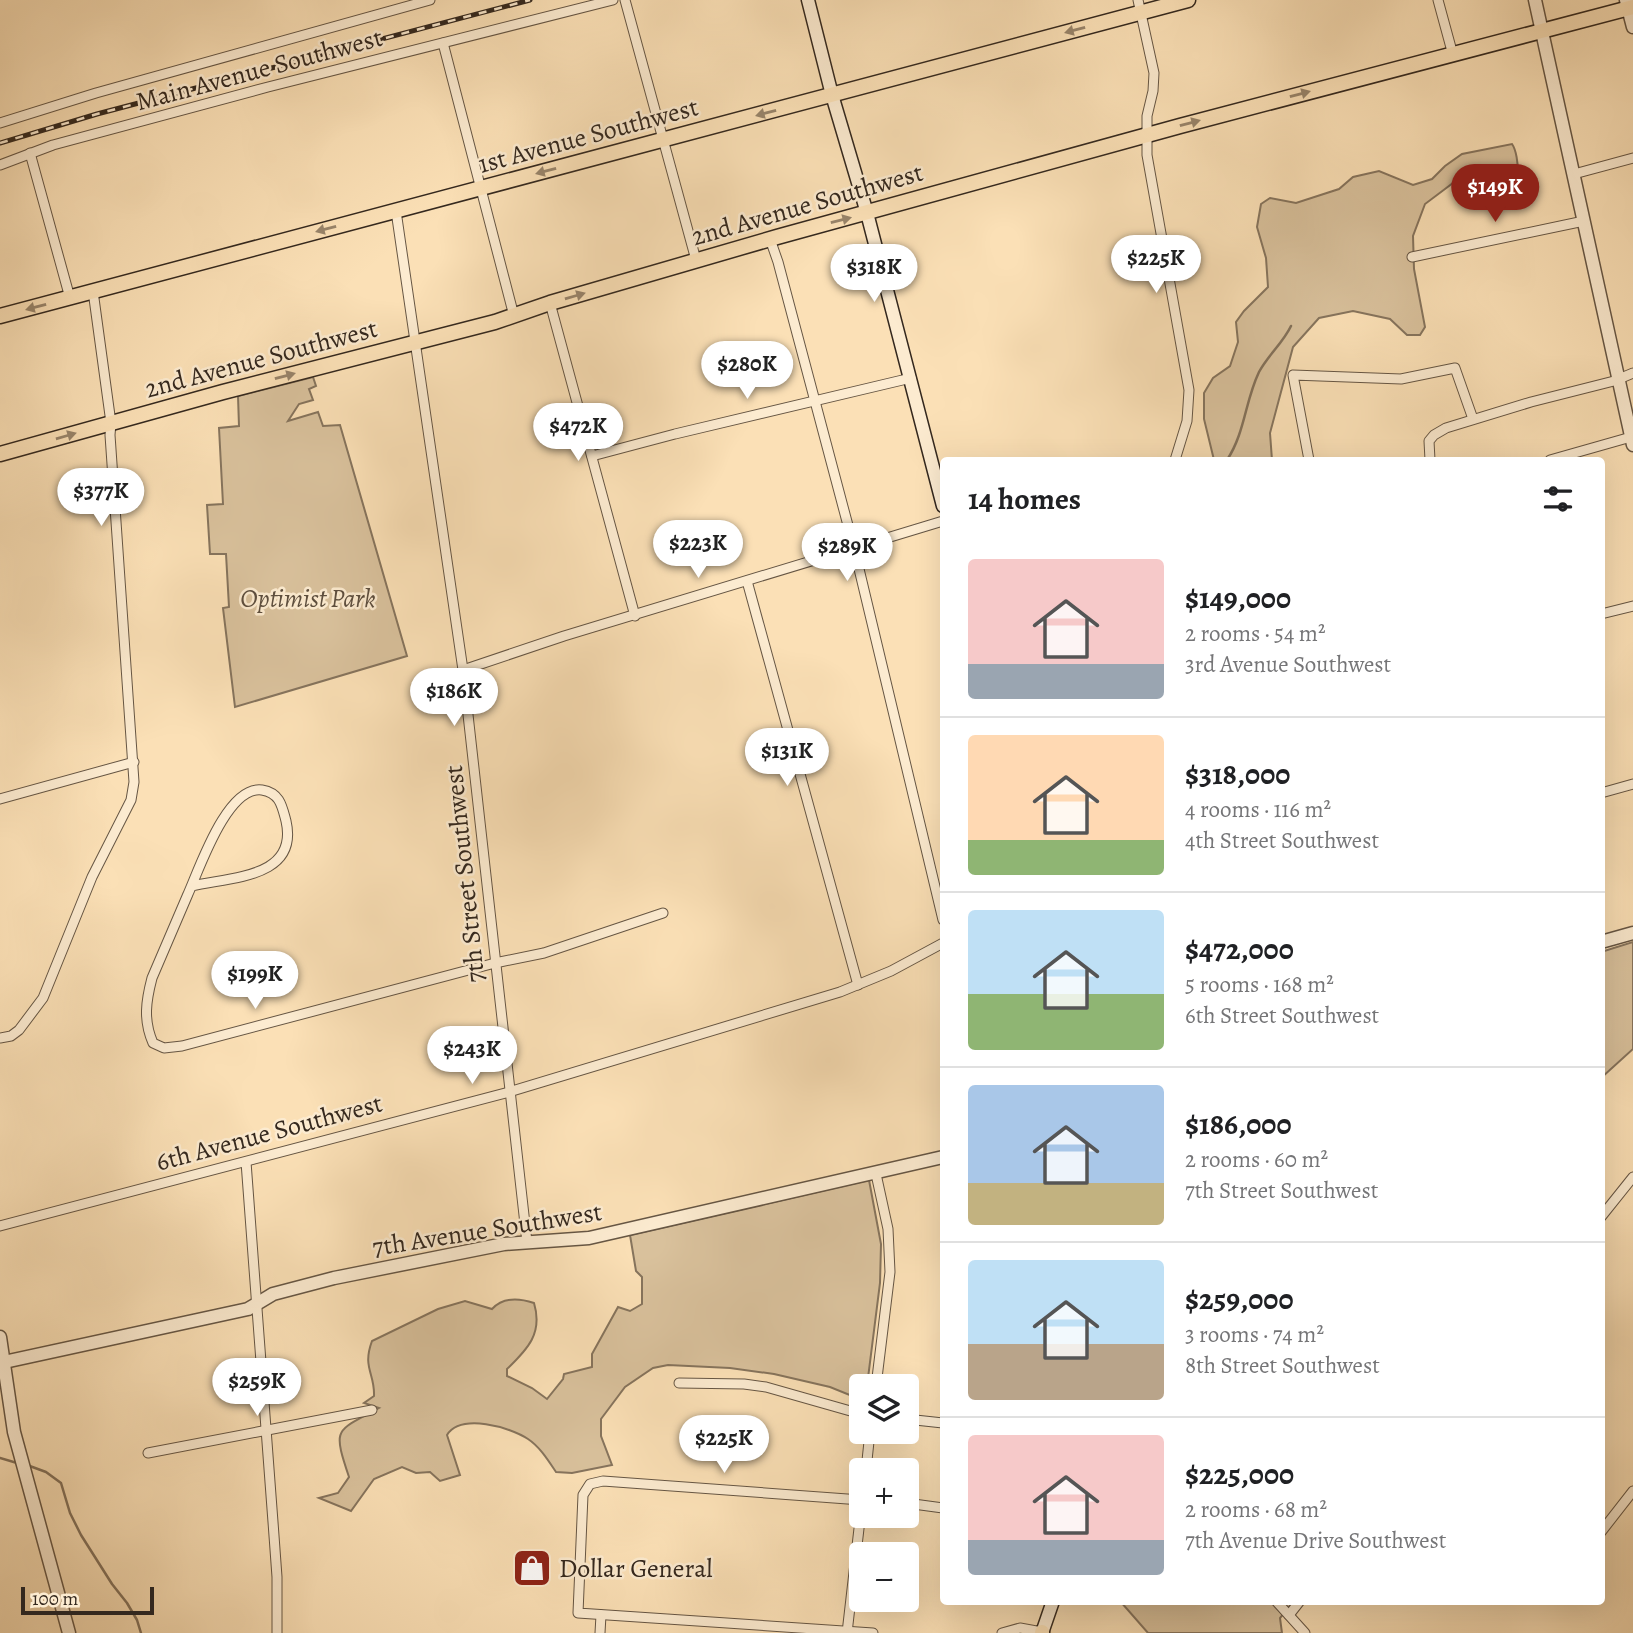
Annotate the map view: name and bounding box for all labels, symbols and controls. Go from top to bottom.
street label: Main Avenue Southwest [132,20,387,119]
one-way arrow [1064,25,1086,36]
one-way arrow [1289,88,1311,99]
street label: 1st Avenue Southwest [474,89,702,182]
one-way arrow [755,108,777,119]
one-way arrow [1179,117,1201,128]
street label: 2nd Avenue Southwest [687,155,927,254]
pin: $149K [1446,164,1544,224]
one-way arrow [535,166,557,177]
text: $149K [1467,171,1523,202]
one-way arrow [830,214,852,225]
one-way arrow [315,224,337,235]
pin: $225K [1107,236,1205,295]
text: $225K [1127,242,1185,273]
pin: $318K [825,244,923,304]
text: $318K [847,251,902,282]
one-way arrow [565,290,586,300]
one-way arrow [24,302,46,313]
street label: 2nd Avenue Southwest [141,311,382,406]
pin: $280K [698,342,796,401]
text: $280K [717,348,777,379]
one-way arrow [274,370,296,381]
pin: $472K [529,404,627,463]
text: $472K [549,410,607,441]
one-way arrow [55,430,76,440]
pin: $377K [52,468,150,528]
text: $377K [73,475,129,506]
text: 14 homes [968,479,1081,519]
icon: filters [1539,480,1577,518]
pin: $223K [649,520,747,580]
pin: $289K [798,524,896,583]
text: $223K [669,527,727,558]
text: $289K [818,530,876,561]
text: $149,000 [1185,578,1291,618]
park label: Optimist Park [240,581,376,616]
icon: home [1024,587,1108,671]
text: 2 rooms · 54 m² [1185,618,1326,649]
text: 3rd Avenue Southwest [1185,649,1391,680]
pin: $186K [405,668,503,728]
text: $186K [426,675,482,706]
pin: $131K [738,728,836,788]
text: $131K [761,735,813,766]
text: $318,000 [1185,754,1290,794]
street label: 7th Street Southwest [436,763,493,984]
icon: home [1024,763,1108,847]
text: 4 rooms · 116 m² [1185,794,1331,825]
text: 4th Street Southwest [1185,825,1379,856]
text: $472,000 [1185,929,1294,969]
icon: home [1024,938,1108,1022]
pin: $199K [206,951,304,1011]
text: $199K [227,958,283,989]
text: 5 rooms · 168 m² [1185,969,1334,1000]
text: 6th Street Southwest [1185,1000,1379,1031]
pin: $243K [423,1026,521,1086]
text: $243K [443,1033,501,1064]
street label: 6th Avenue Southwest [152,1085,387,1180]
text: $186,000 [1185,1104,1291,1144]
icon: home [1024,1113,1108,1197]
text: 2 rooms · 60 m² [1185,1144,1328,1175]
text: 7th Street Southwest [1185,1175,1378,1206]
street label: 7th Avenue Southwest [370,1194,605,1265]
text: $259,000 [1185,1279,1294,1319]
icon: home [1024,1288,1108,1372]
text: 3 rooms · 74 m² [1185,1319,1324,1350]
text: 8th Street Southwest [1185,1350,1380,1381]
pin: $259K [208,1358,306,1418]
text: $259K [228,1365,286,1396]
map controls [849,1374,919,1612]
button: layers [849,1374,919,1444]
pin: $225K [675,1416,773,1475]
text: $225K [695,1422,753,1453]
text: $225,000 [1185,1454,1294,1494]
button: + [849,1458,919,1528]
icon: home [1024,1463,1108,1547]
text: 2 rooms · 68 m² [1185,1494,1327,1525]
text: 7th Avenue Drive Southwest [1185,1525,1446,1556]
button: − [849,1542,919,1612]
shop icon: Dollar General [511,1547,553,1589]
place label: Dollar General [559,1551,713,1586]
scale bar [21,1584,154,1616]
text: 100 m [32,1586,78,1612]

